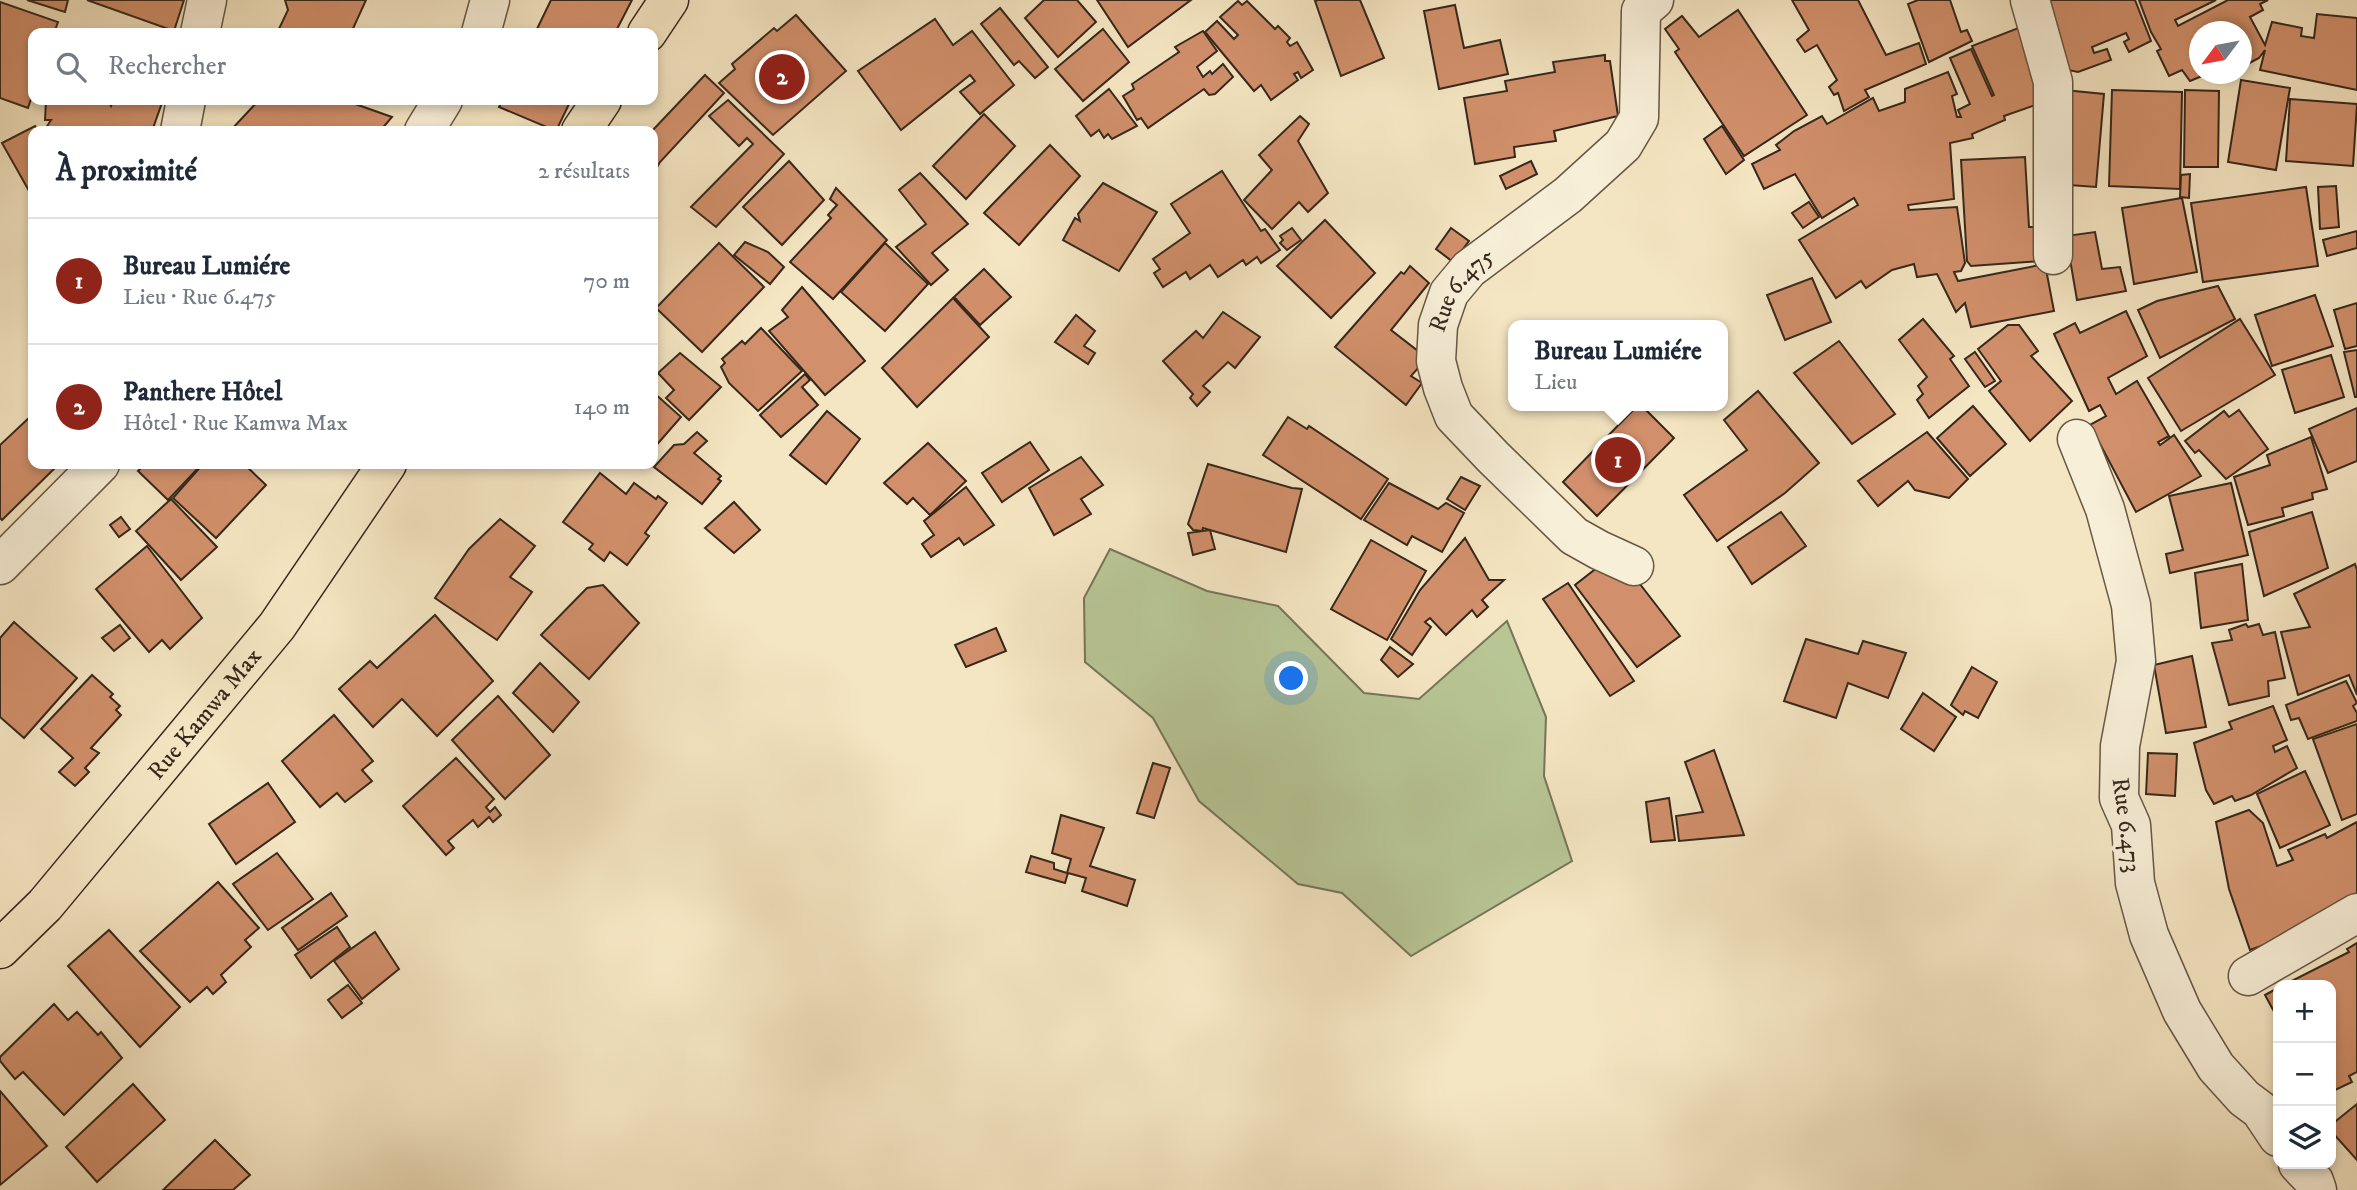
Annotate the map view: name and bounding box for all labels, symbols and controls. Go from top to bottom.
north arrow [2189,21,2252,84]
search box [28,28,658,105]
icon: search [52,48,90,86]
text: Rechercher [108,50,226,83]
pin: 2 [759,51,805,103]
text: À proximité [56,153,197,190]
text: 2 résultats [538,157,630,186]
street label: Rue 6.475 [1423,241,1501,336]
text: Bureau Lumiére [123,250,290,283]
text: 1 [75,267,83,296]
text: 70 m [583,267,630,296]
text: Lieu · Rue 6.475 [123,283,276,312]
popup [1508,320,1728,411]
text: Bureau Lumiére [1534,335,1702,368]
text: Lieu [1534,368,1577,397]
text: Panthere Hôtel [123,376,282,409]
text: 2 [73,393,85,422]
text: 140 m [574,393,630,422]
text: Hôtel · Rue Kamwa Max [123,409,348,438]
pin: 1 [1595,434,1641,486]
street label: Rue Kamwa Max [142,642,269,786]
your location [1274,661,1308,695]
street label: Rue 6.473 [2104,776,2148,875]
map controls [2273,980,2336,1169]
button: + [2273,980,2336,1043]
button: − [2273,1043,2336,1106]
button: layers [2273,1106,2336,1169]

